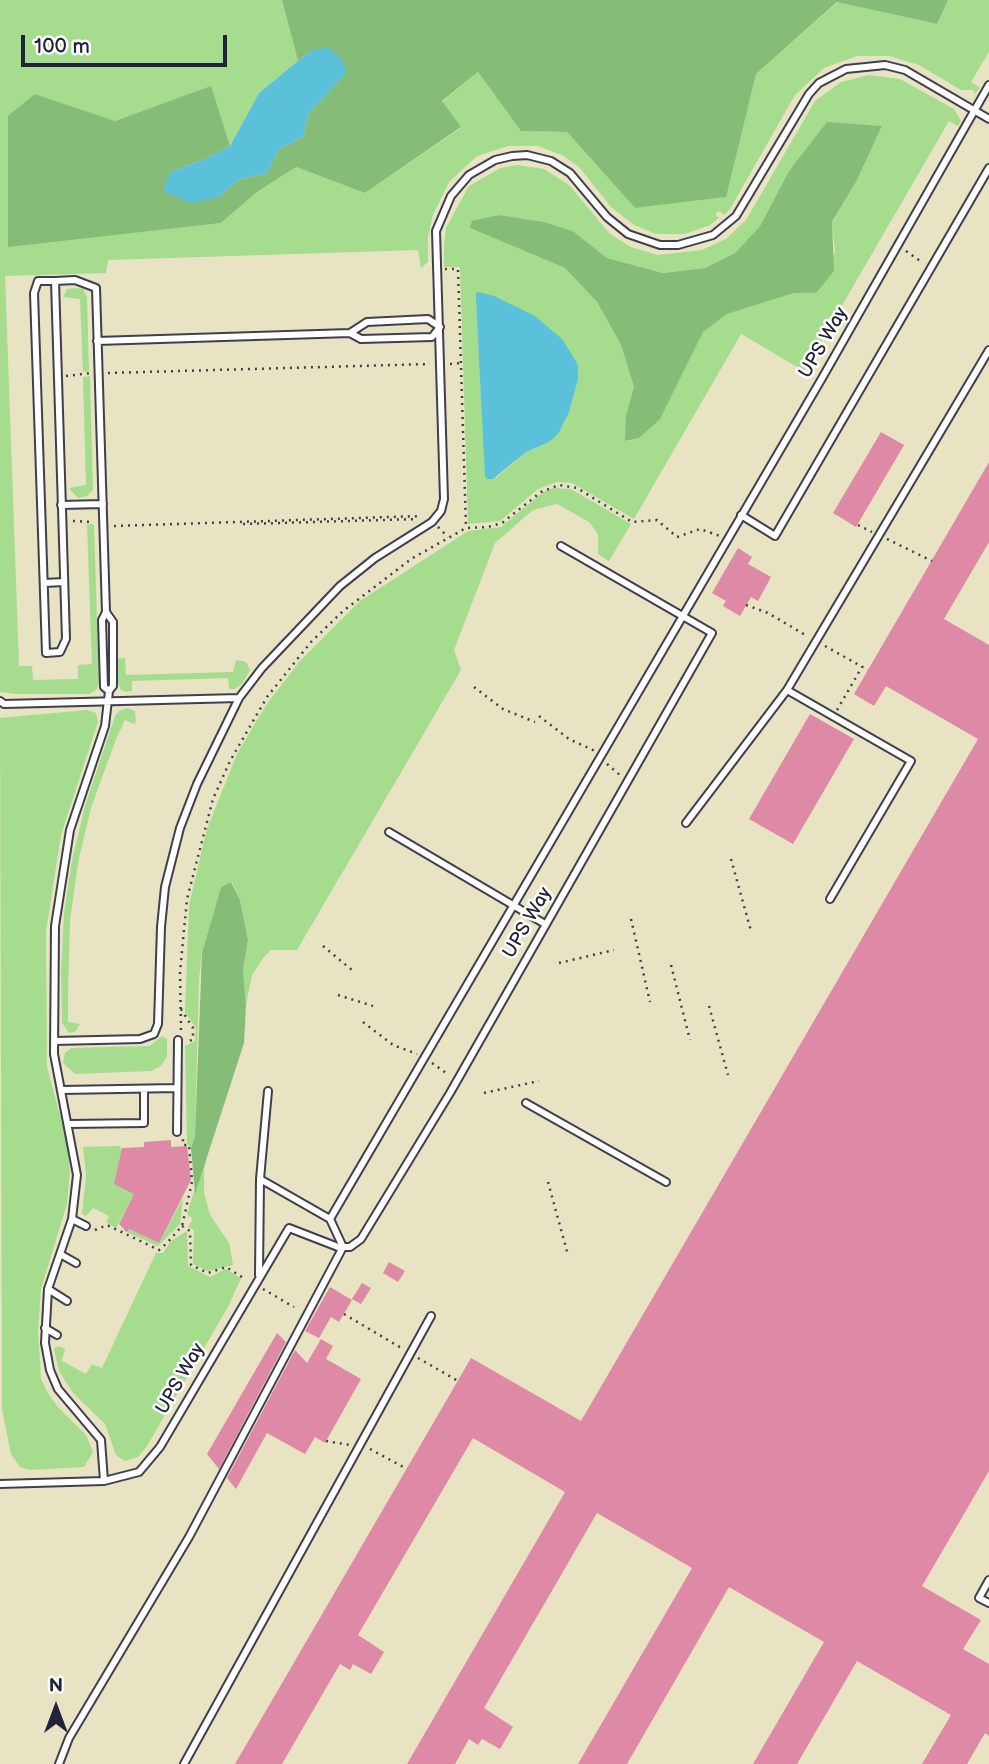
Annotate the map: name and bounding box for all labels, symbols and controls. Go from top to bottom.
scale bar [24,21,231,65]
text: 100 m [34,34,90,59]
street label: UPS Way [795,303,853,383]
street label: UPS Way [499,883,557,963]
street label: UPS Way [152,1339,210,1419]
north arrow [21,1673,91,1743]
text: N [49,1675,63,1698]

